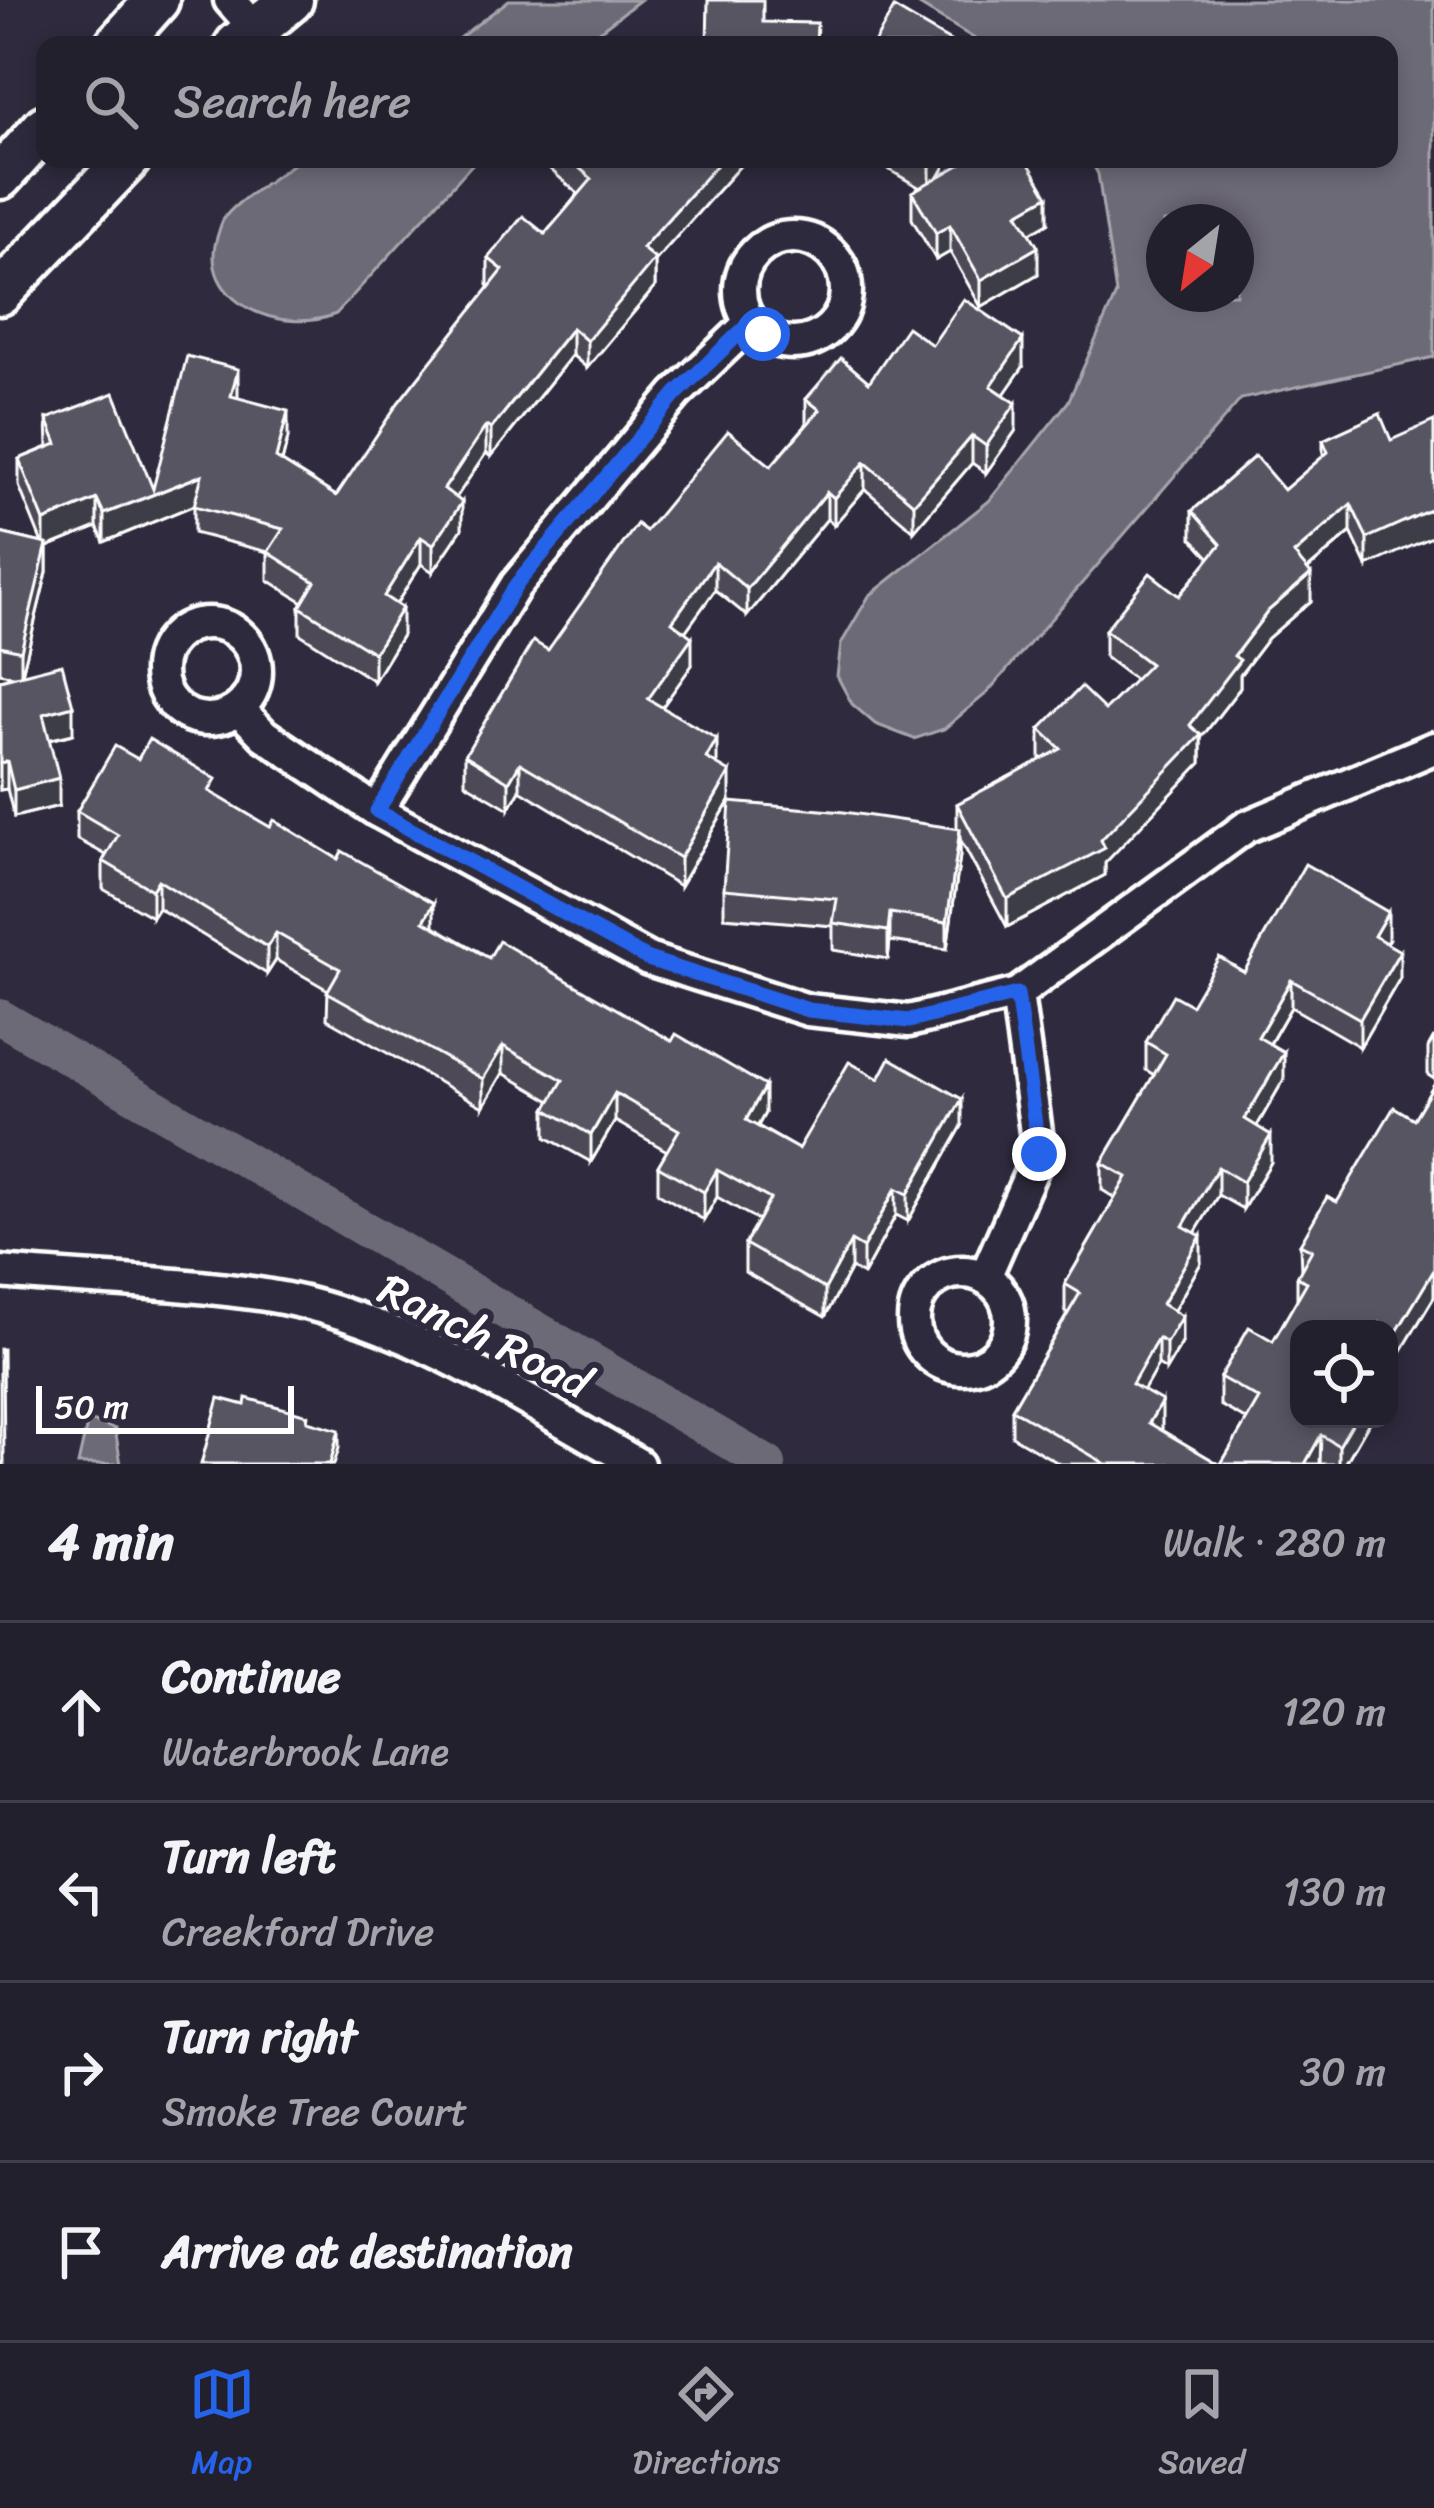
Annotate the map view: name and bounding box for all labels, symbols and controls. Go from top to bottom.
search box [36,36,1398,168]
text: Search here [174,62,411,142]
icon: search [78,69,144,135]
north arrow [1146,204,1254,312]
route start [736,307,790,361]
route end [1012,1127,1066,1181]
street label: Ranch Road [364,1250,608,1423]
map controls [1290,1320,1398,1428]
button: locate [1290,1320,1398,1428]
text: 50 m [54,1378,129,1436]
scale bar [36,1380,294,1433]
text: 4 min [48,1497,174,1587]
text: Walk · 280 m [1163,1508,1386,1577]
text: Continue [162,1637,341,1717]
text: 120 m [1282,1677,1386,1746]
icon: ahead [48,1679,114,1745]
text: Waterbrook Lane [162,1717,449,1786]
text: Turn left [162,1817,335,1897]
text: 130 m [1283,1857,1386,1926]
icon: left [48,1859,114,1925]
text: Creekford Drive [162,1897,434,1966]
text: Turn right [162,1997,357,2077]
text: 30 m [1300,2037,1386,2106]
icon: right [48,2039,114,2105]
text: Smoke Tree Court [162,2077,468,2146]
text: Arrive at destination [162,2212,572,2292]
icon: arrive [48,2219,114,2285]
tab: Map [189,2361,255,2491]
tab: Directions [633,2361,780,2491]
tab: Saved [1158,2361,1245,2491]

